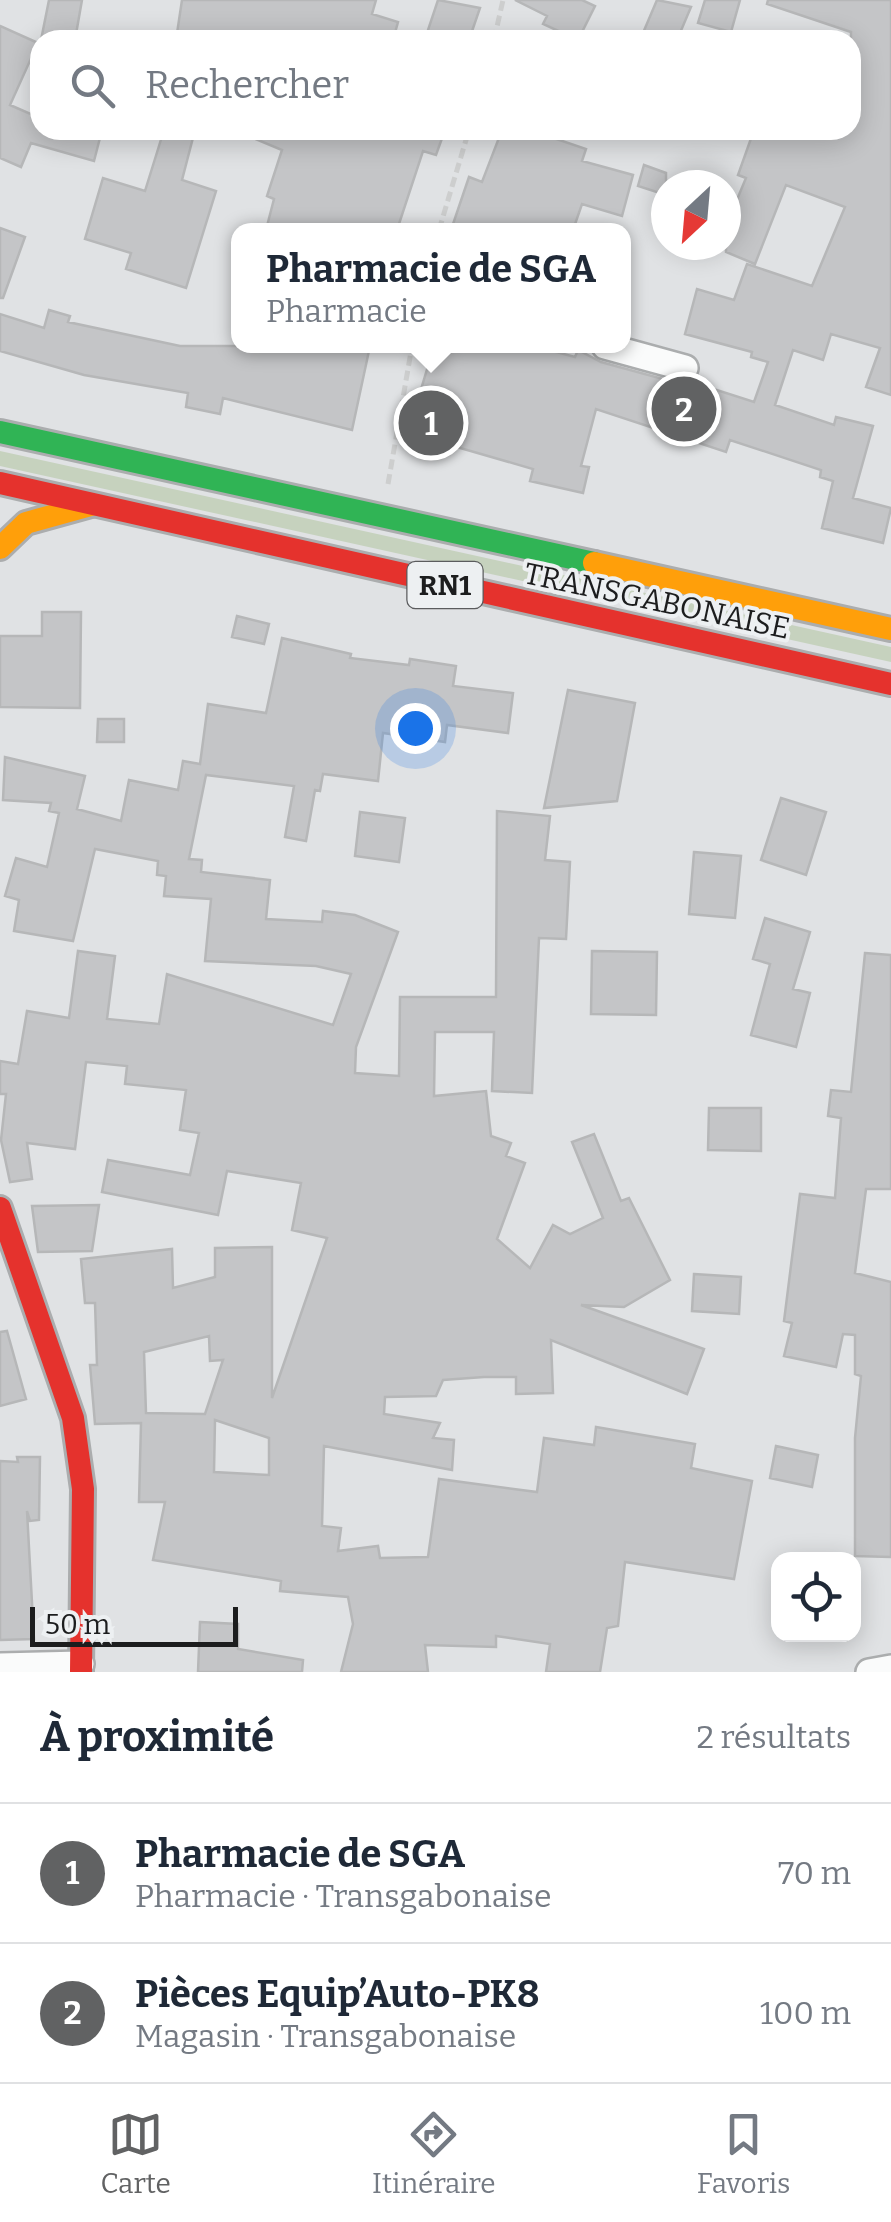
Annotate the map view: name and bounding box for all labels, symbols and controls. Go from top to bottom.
search box [30,30,861,140]
icon: search [65,58,120,113]
text: Rechercher [145,62,349,108]
north arrow [651,170,741,260]
popup [231,223,631,353]
text: Pharmacie de SGA [266,246,596,292]
text: Pharmacie [266,292,427,330]
pin: 2 [652,372,716,446]
pin: 1 [398,386,464,460]
street label: TRANSGABONAISE [521,555,793,647]
road number: RN1 [408,562,482,608]
your location [390,703,441,754]
map controls [771,1552,861,1642]
button: locate [771,1552,861,1642]
scale bar [30,1602,238,1646]
text: 50 m [45,1608,110,1641]
text: À proximité [40,1712,274,1762]
text: 2 résultats [697,1718,851,1756]
text: Pharmacie de SGA [135,1831,465,1877]
text: 1 [66,1854,79,1892]
text: 70 m [778,1854,851,1892]
text: Pharmacie · Transgabonaise [135,1877,552,1915]
text: Pièces Equip’Auto-PK8 [135,1971,540,2017]
text: 2 [63,1994,82,2032]
text: 100 m [760,1994,851,2032]
text: Magasin · Transgabonaise [135,2017,516,2055]
tab: Carte [101,2107,171,2200]
tab: Itinéraire [372,2107,496,2200]
tab: Favoris [697,2107,790,2200]

